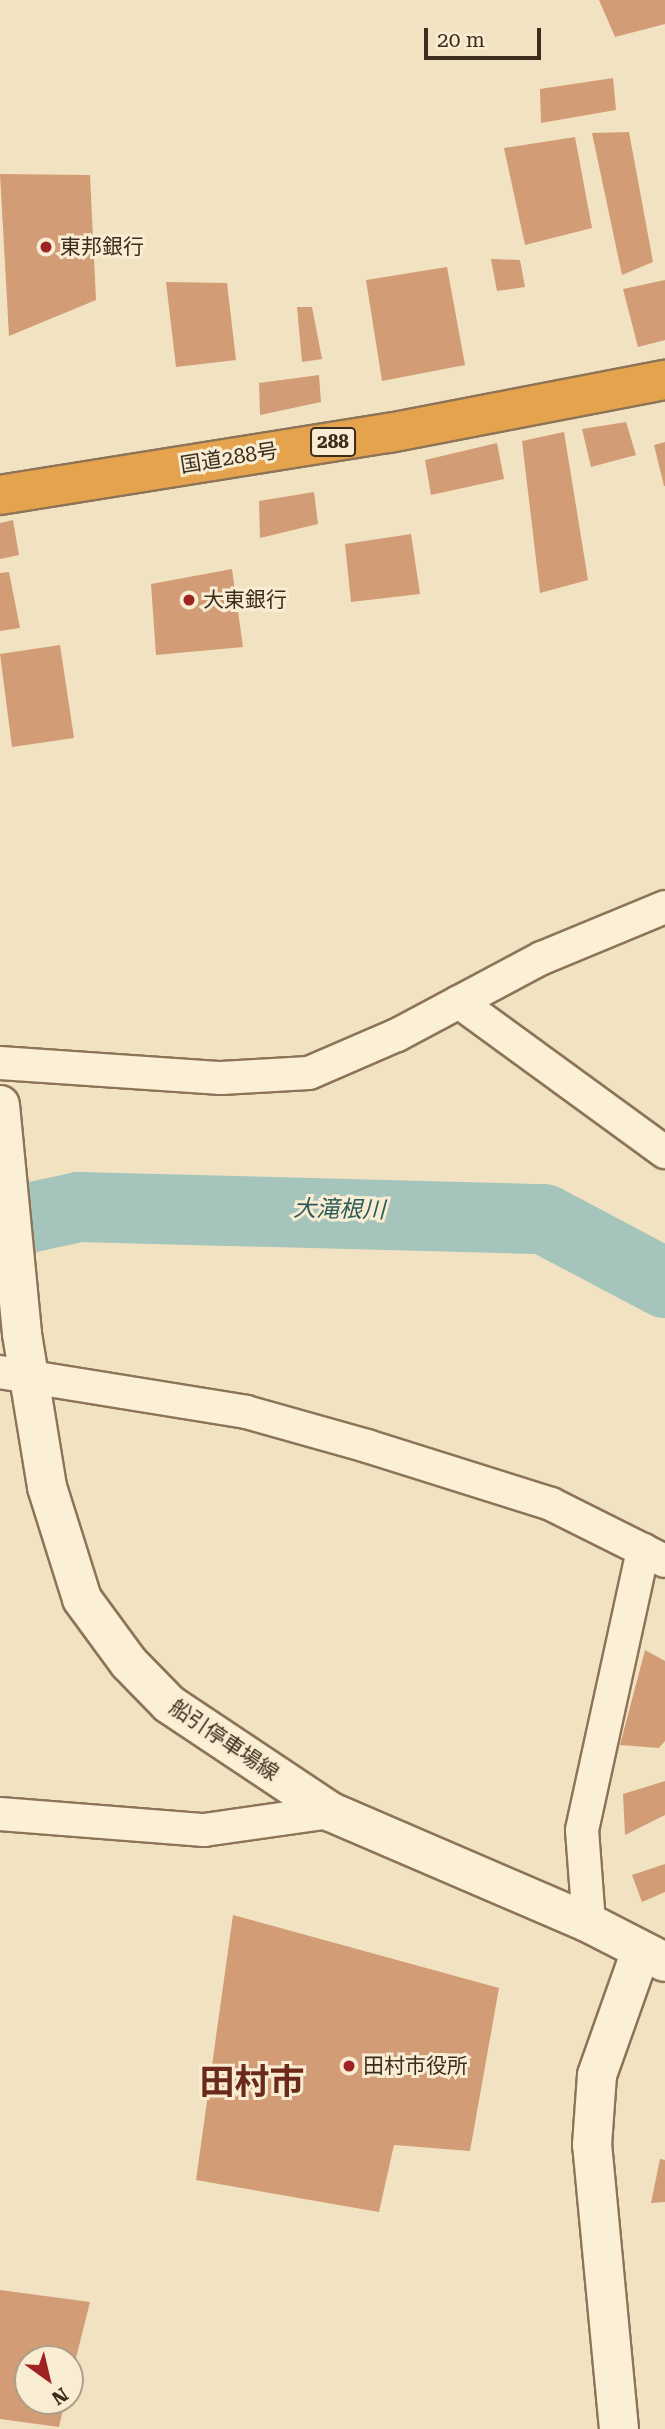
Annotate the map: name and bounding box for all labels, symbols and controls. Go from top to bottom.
scale bar [427,14,544,58]
text: 20 m [437,28,485,52]
place label: 東邦銀行 [60,234,144,260]
marker: 東邦銀行 [38,239,54,255]
road number: 288 [308,426,358,458]
street label: 国道288号 [178,438,280,478]
place label: 大東銀行 [203,587,287,613]
marker: 大東銀行 [181,592,197,608]
water label: 大滝根川 [293,1195,385,1225]
street label: 船引停車場線 [165,1694,283,1786]
place label: 田村市役所 [363,2053,468,2079]
marker: 田村市役所 [341,2058,357,2074]
district label: 田村市 [200,2062,304,2104]
north arrow [14,2345,84,2415]
text: N [47,2383,72,2410]

